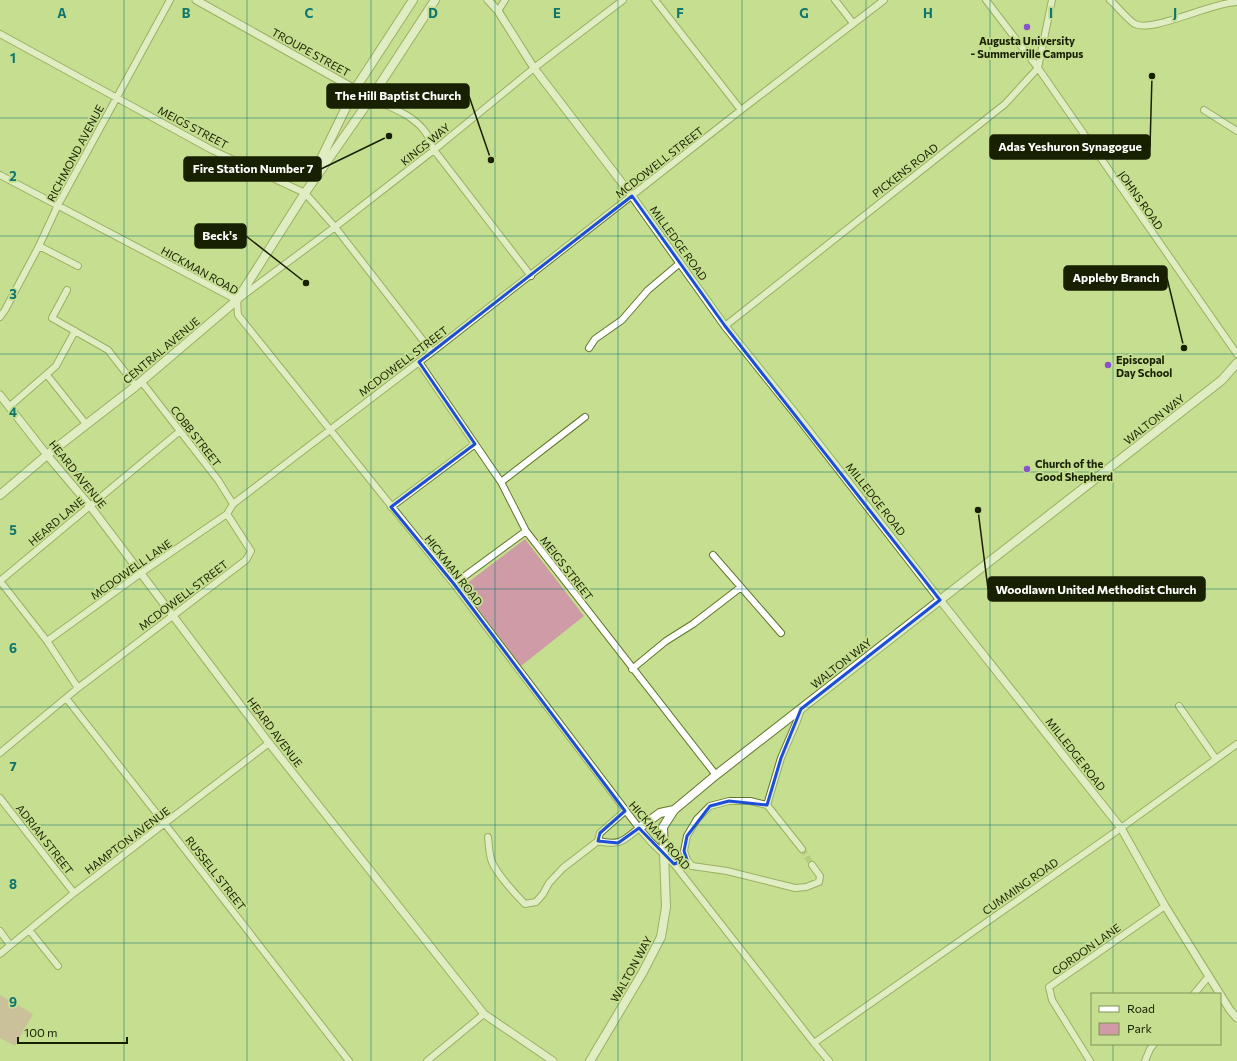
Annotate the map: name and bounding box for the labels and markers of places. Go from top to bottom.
marker: Augusta University - Summerville Campus [1022,22,1032,32]
place label: Augusta University - Summerville Campus [971,34,1083,60]
callout: The Hill Baptist Church [327,84,469,108]
callout: Adas Yeshuron Synagogue [990,135,1150,159]
callout: Fire Station Number 7 [184,157,321,181]
callout: Beck's [195,224,246,248]
callout: Appleby Branch [1064,266,1167,290]
place label: Episcopal Day School [1116,353,1172,379]
marker: Episcopal Day School [1103,360,1113,370]
place label: Church of the Good Shepherd [1035,457,1113,483]
marker: Church of the Good Shepherd [1022,464,1032,474]
callout: Woodlawn United Methodist Church [988,577,1205,601]

